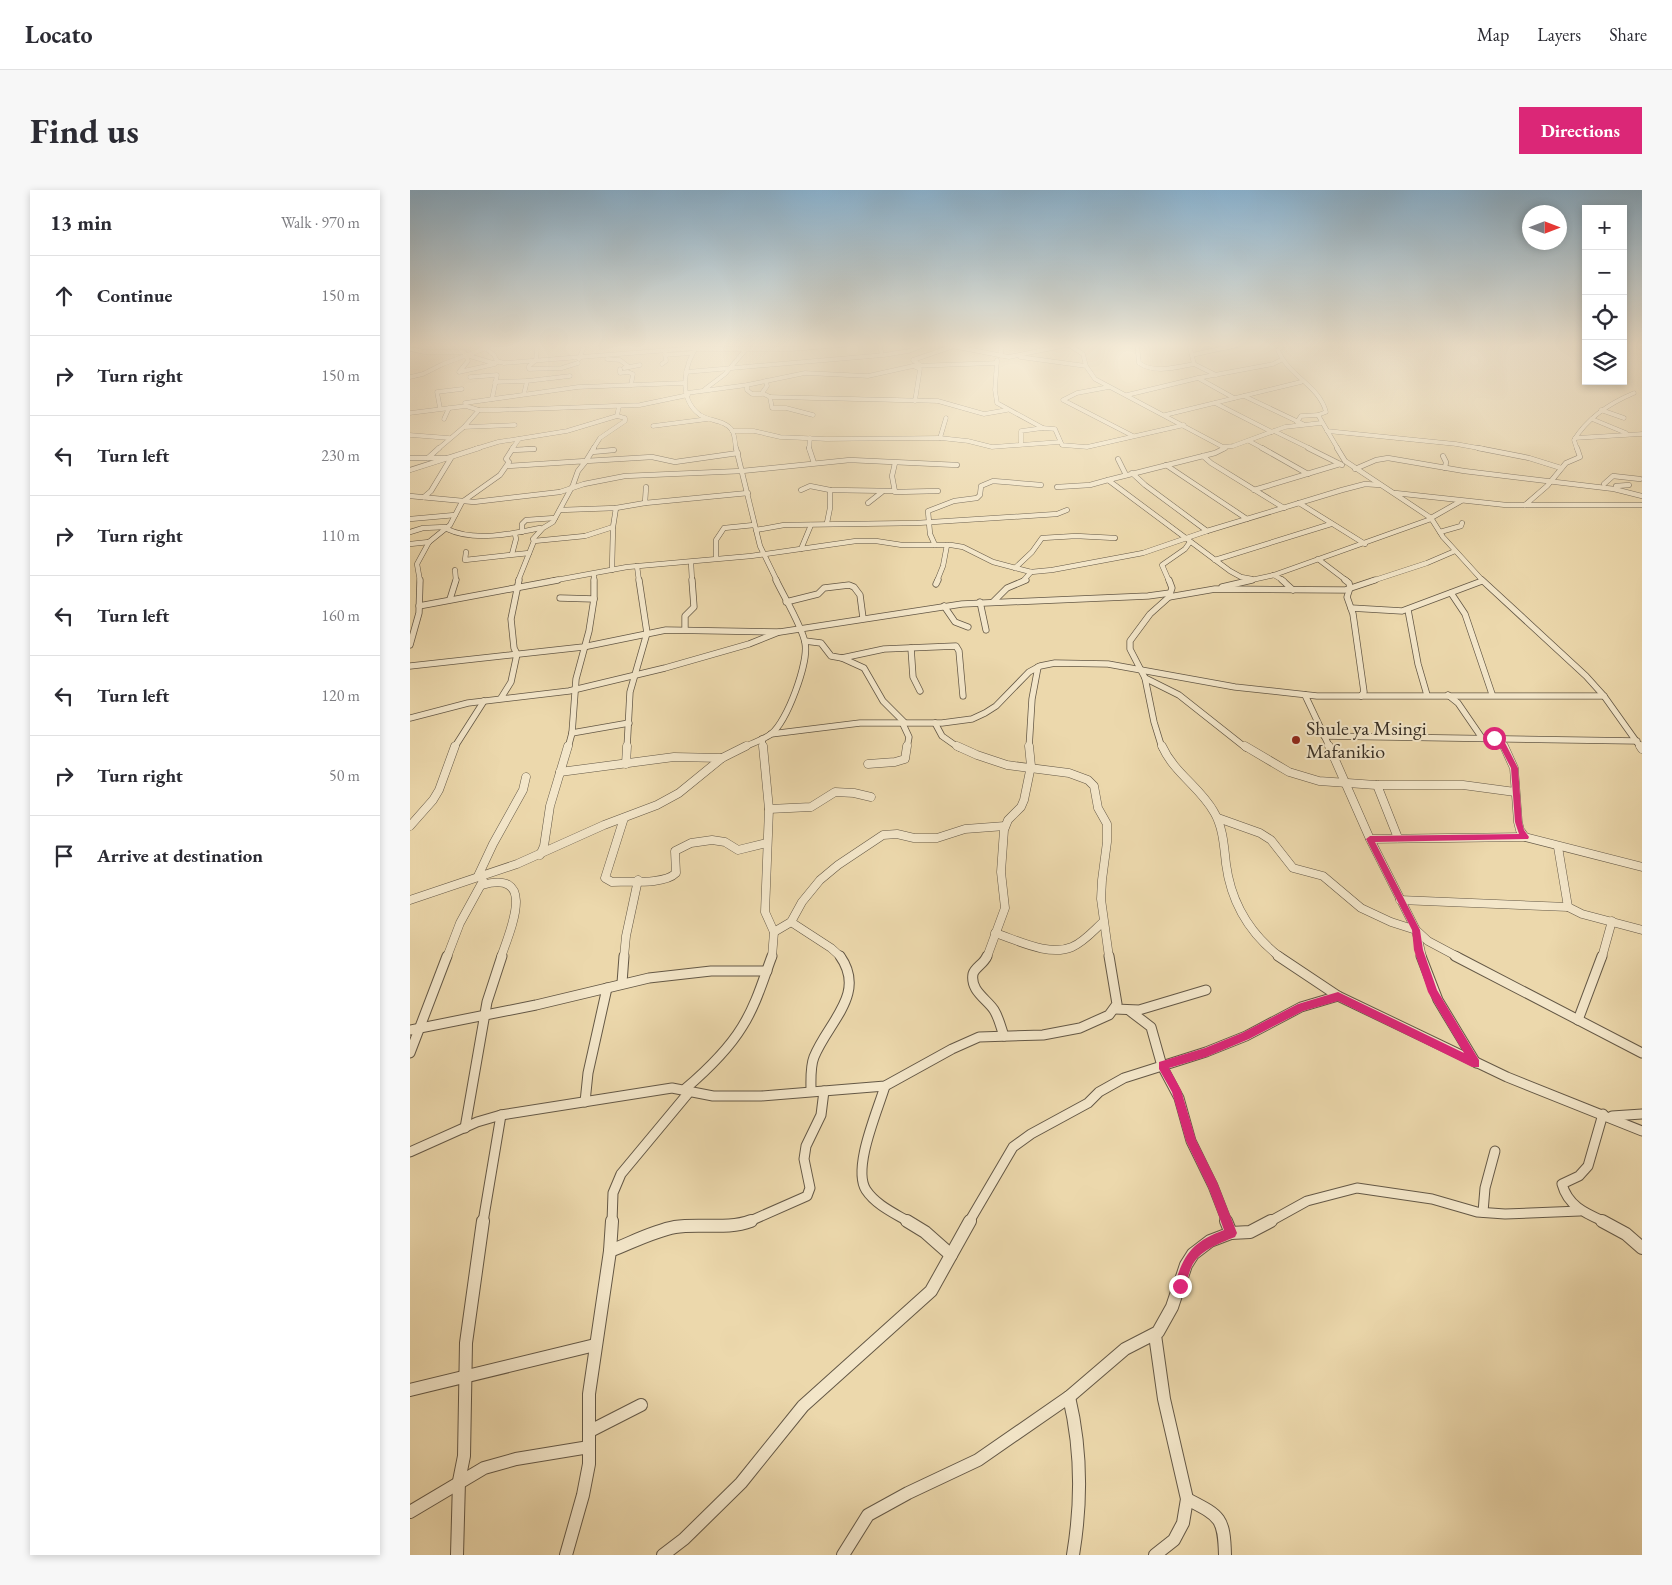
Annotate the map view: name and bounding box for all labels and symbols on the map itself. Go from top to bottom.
north arrow [1522,205,1567,250]
place label: Shule ya Msingi Mafanikio [1306,715,1427,764]
route start [1483,727,1506,750]
marker: Shule ya Msingi Mafanikio [1290,734,1302,746]
route end [1169,1275,1192,1298]

